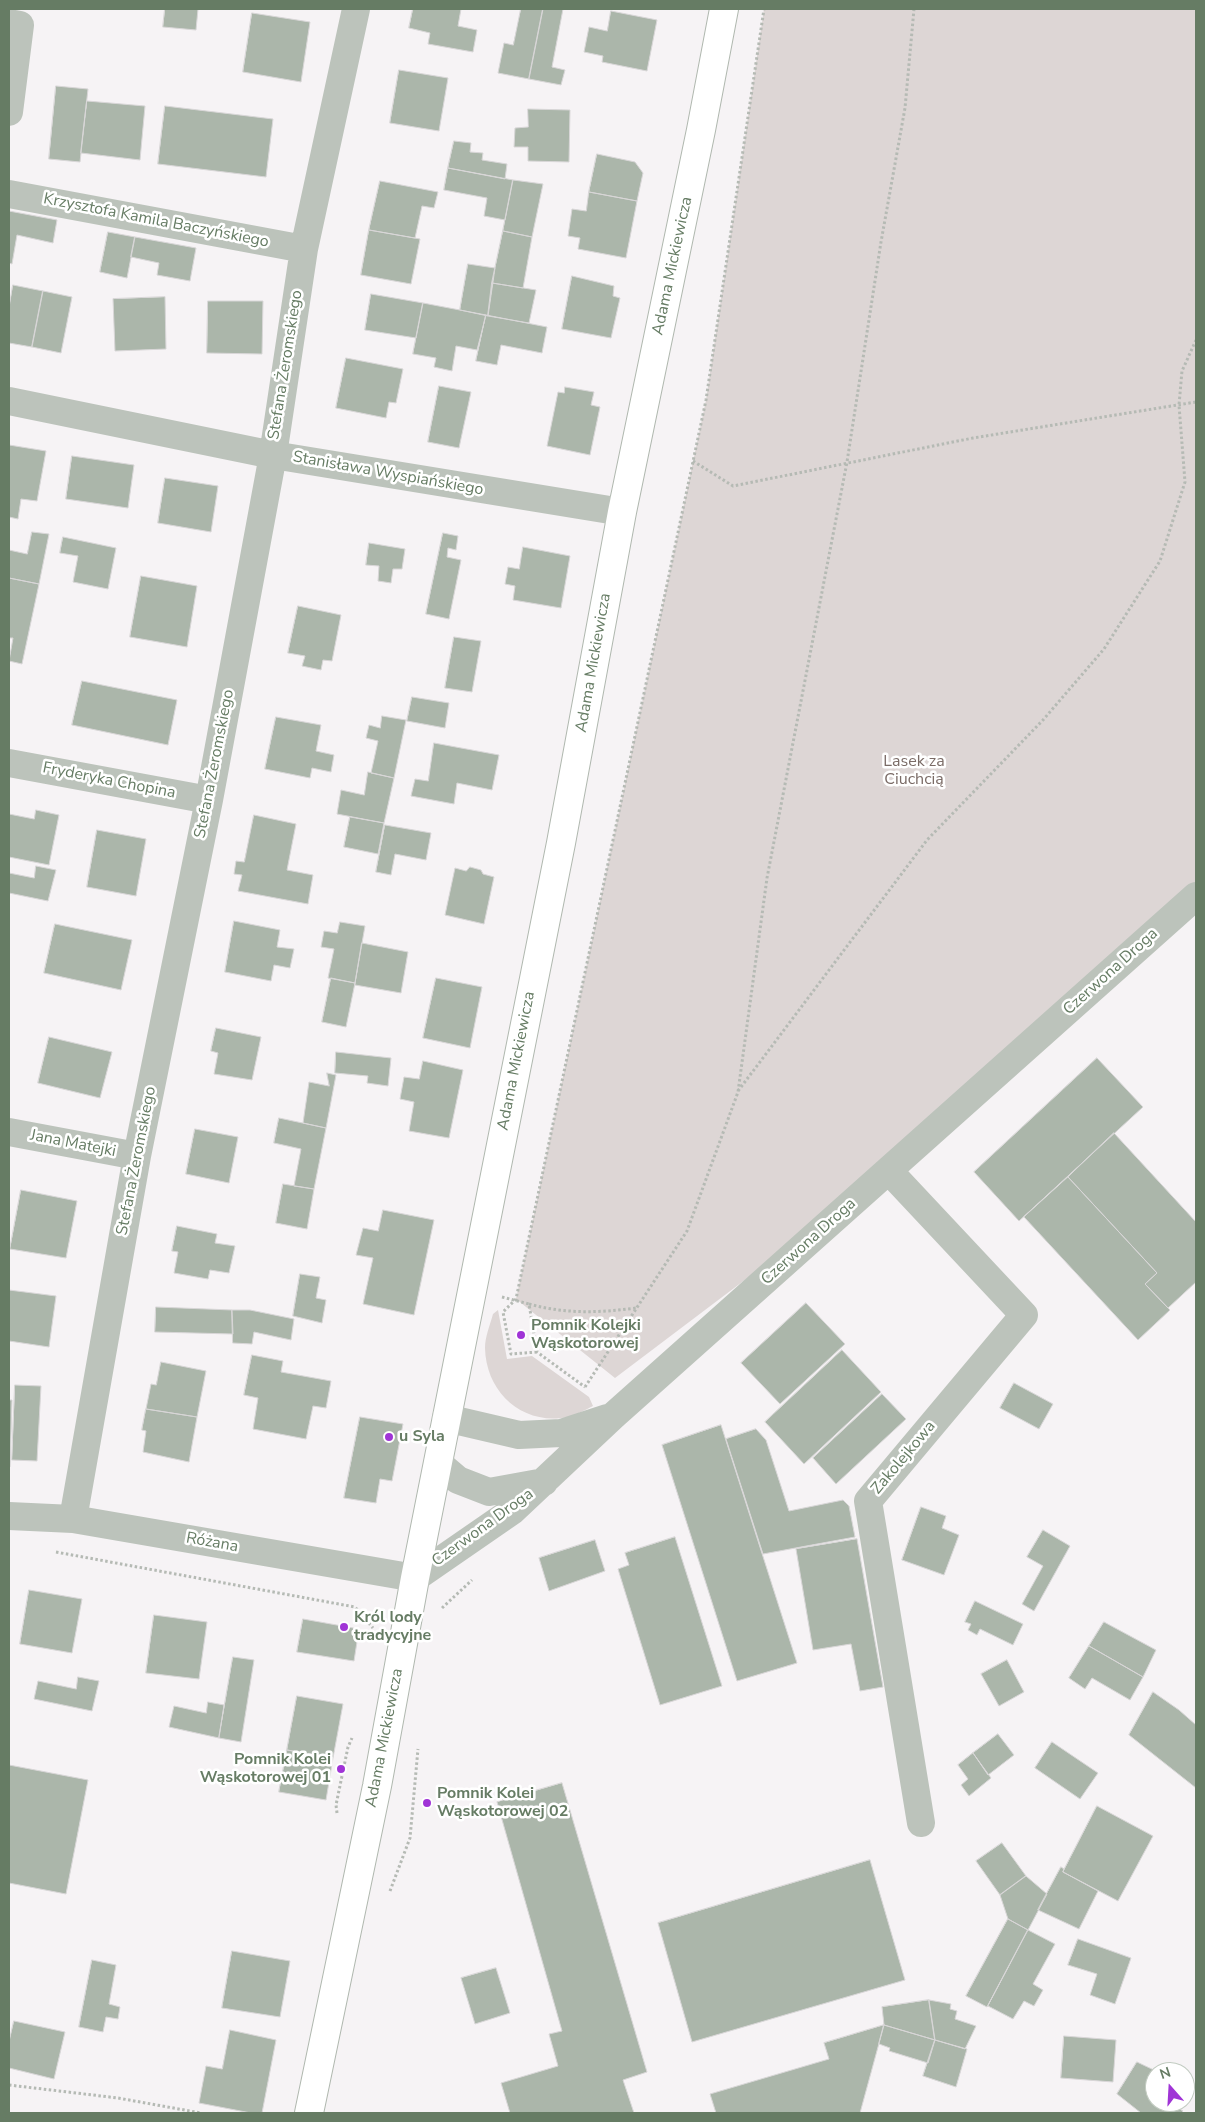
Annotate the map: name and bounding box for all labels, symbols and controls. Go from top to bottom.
street label: Krzysztofa Kamila Baczyńskiego [42,190,270,252]
street label: Adama Mickiewicza [649,195,697,337]
street label: Stefana Żeromskiego [265,289,307,441]
street label: Stanisława Wyspiańskiego [291,448,485,500]
street label: Adama Mickiewicza [572,592,616,734]
street label: Stefana Żeromskiego [191,688,239,840]
park label: Lasek za Ciuchcią [883,752,945,790]
street label: Fryderyka Chopina [41,759,177,803]
street label: Czerwona Droga [1060,925,1162,1019]
street label: Adama Mickiewicza [494,990,540,1132]
street label: Stefana Żeromskiego [113,1085,161,1237]
street label: Jana Matejki [28,1126,118,1162]
street label: Czerwona Droga [758,1195,860,1289]
place label: Pomnik Kolejki Wąskotorowej [531,1316,641,1354]
marker: Pomnik Kolejki Wąskotorowej [515,1329,527,1341]
street label: Zakolejkowa [868,1417,940,1499]
place label: u Syla [399,1427,445,1447]
marker: u Syla [383,1431,395,1443]
street label: Czerwona Droga [429,1485,537,1571]
street label: Różana [184,1529,240,1557]
place label: Król lody tradycyjne [354,1608,431,1646]
marker: Król lody tradycyjne [338,1621,350,1633]
street label: Adama Mickiewicza [362,1667,408,1809]
place label: Pomnik Kolei Wąskotorowej 01 [200,1750,331,1788]
marker: Pomnik Kolei Wąskotorowej 01 [335,1763,347,1775]
place label: Pomnik Kolei Wąskotorowej 02 [437,1784,568,1822]
marker: Pomnik Kolei Wąskotorowej 02 [421,1797,433,1809]
north arrow [1145,2062,1195,2112]
text: N [1157,2063,1173,2084]

